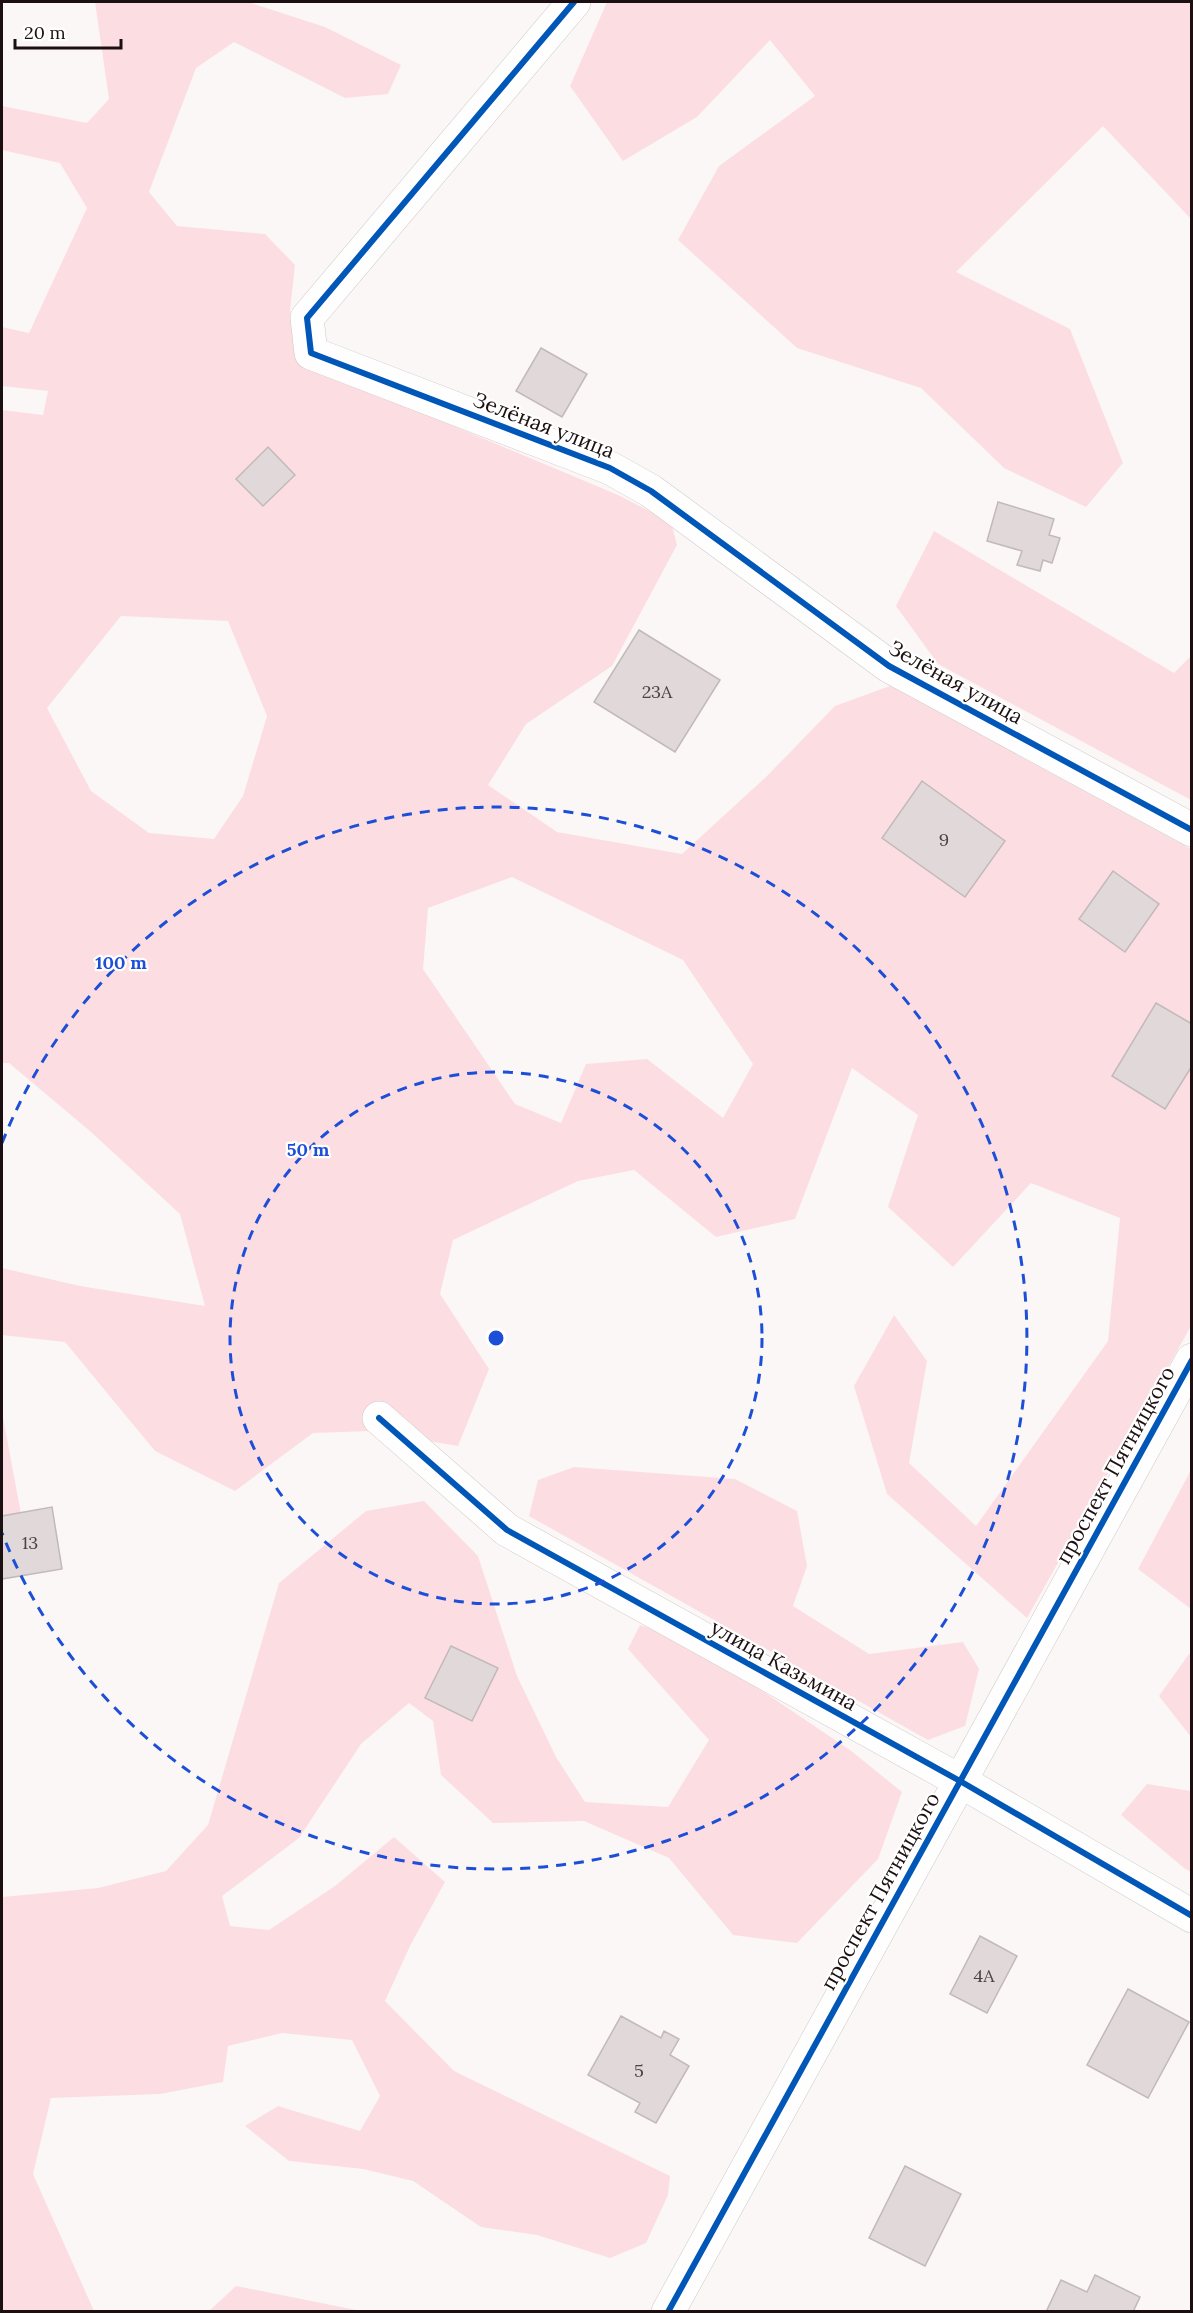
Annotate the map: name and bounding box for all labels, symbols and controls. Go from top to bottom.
scale bar [15,12,122,50]
text: 20 m [24,21,66,44]
street label: Зелёная улица [469,386,619,464]
street label: Зелёная улица [884,634,1028,730]
house number: 23А [642,680,673,703]
house number: 9 [939,828,949,851]
text: 100 m [95,951,147,974]
text: 50 m [287,1138,330,1161]
centre of rings [486,1328,506,1348]
street label: проспект Пятницкого [1049,1361,1181,1569]
house number: 13 [22,1531,38,1554]
street label: улица Казьмина [706,1613,862,1717]
street label: проспект Пятницкого [814,1787,946,1995]
house number: 4А [973,1964,995,1987]
house number: 5 [634,2059,644,2082]

